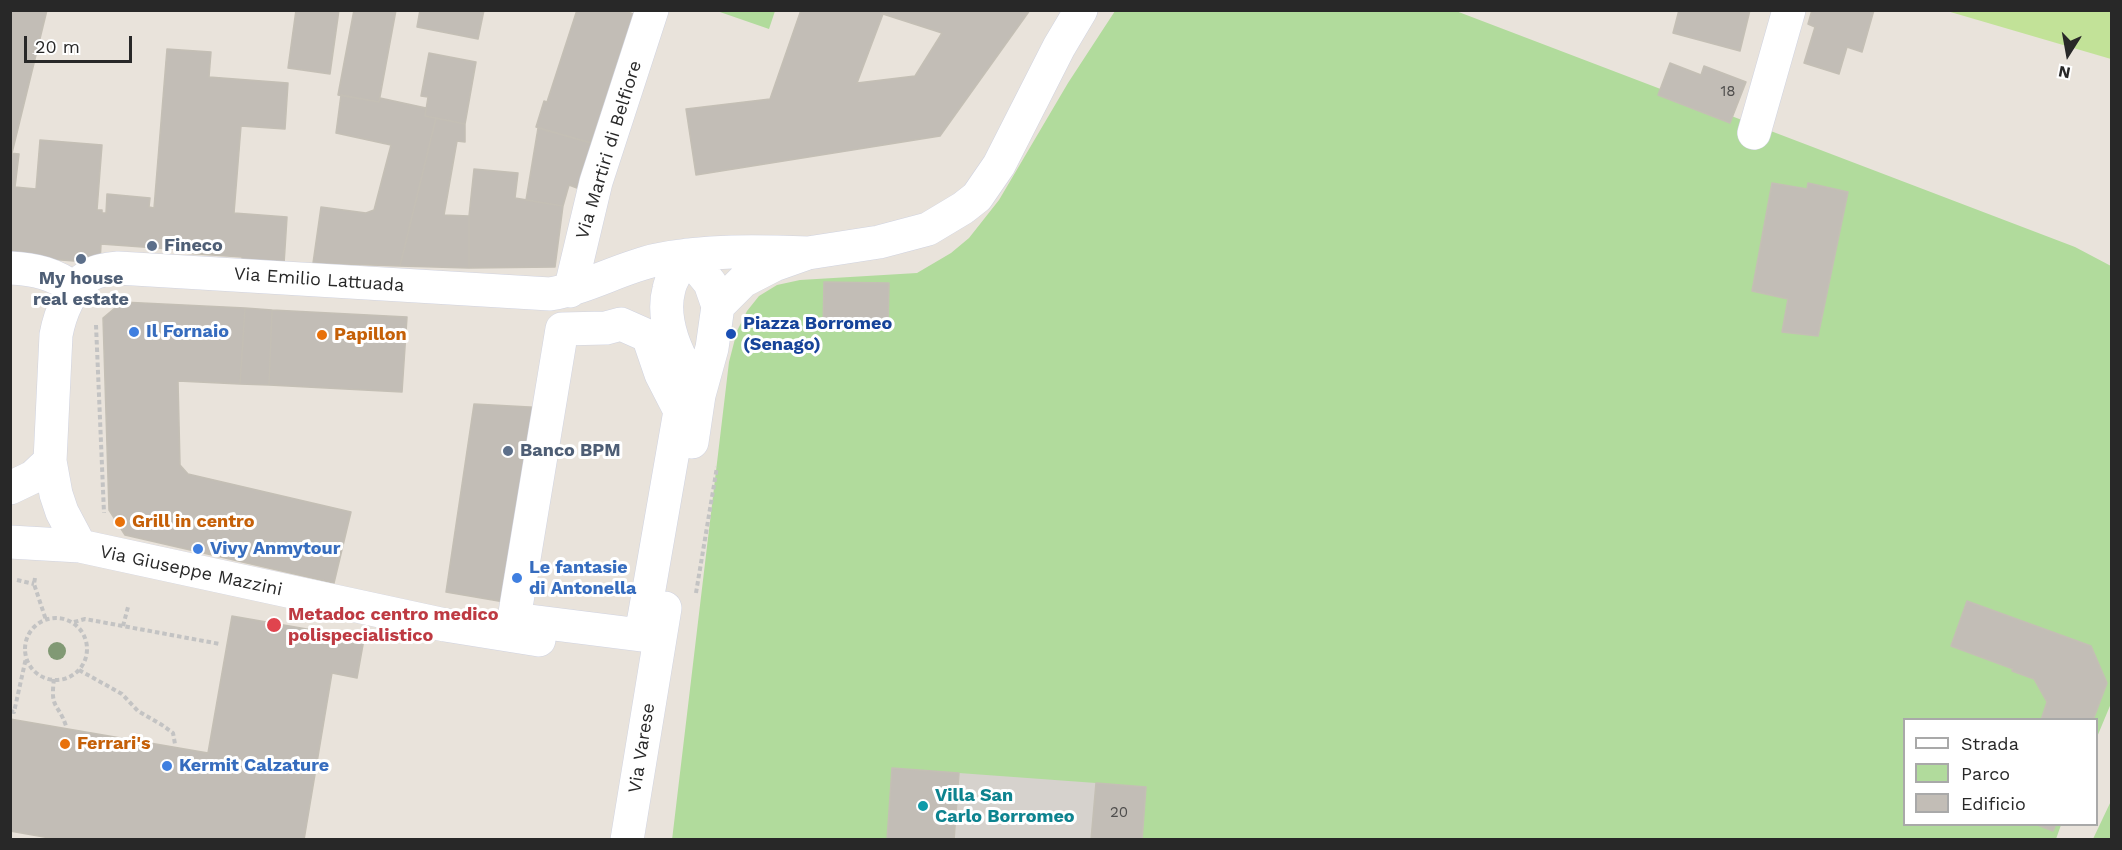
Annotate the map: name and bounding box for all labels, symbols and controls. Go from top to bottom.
scale bar [27,24,135,62]
north arrow [2038,24,2098,84]
text: 20 m [35,36,80,57]
street label: Via Martiri di Belfiore [572,58,646,242]
text: N [2057,62,2072,83]
house number: 18 [1720,83,1736,101]
place label: Fineco [164,235,223,257]
marker: Fineco [145,239,159,253]
marker: My house real estate [74,252,88,266]
street label: Via Emilio Lattuada [233,263,405,297]
place label: My house real estate [33,268,129,310]
place label: Piazza Borromeo (Senago) [743,313,892,356]
place label: Il Fornaio [146,321,229,343]
place label: Papillon [334,324,407,346]
marker: Il Fornaio [127,325,141,339]
marker: Piazza Borromeo (Senago) [724,327,738,341]
marker: Papillon [315,328,329,342]
place label: Banco BPM [520,440,621,462]
marker: Banco BPM [501,444,515,458]
place label: Grill in centro [132,511,254,533]
marker: Grill in centro [113,515,127,529]
place label: Vivy Anmytour [210,538,340,560]
street label: Via Giuseppe Mazzini [98,541,284,601]
marker: Vivy Anmytour [191,542,205,556]
place label: Le fantasie di Antonella [529,557,637,600]
marker: Le fantasie di Antonella [510,571,524,585]
place label: Metadoc centro medico polispecialistico [288,604,498,646]
marker: Metadoc centro medico polispecialistico [265,616,283,634]
street label: Via Varese [624,701,660,795]
legend [1903,718,2098,826]
place label: Ferrari's [77,733,151,755]
text: Strada [1961,733,2019,754]
marker: Ferrari's [58,737,72,751]
place label: Kermit Calzature [179,755,329,777]
marker: Kermit Calzature [160,759,174,773]
text: Parco [1961,763,2010,784]
place label: Villa San Carlo Borromeo [935,785,1075,828]
text: Edificio [1961,793,2026,814]
marker: Villa San Carlo Borromeo [916,799,930,813]
house number: 20 [1110,804,1128,822]

